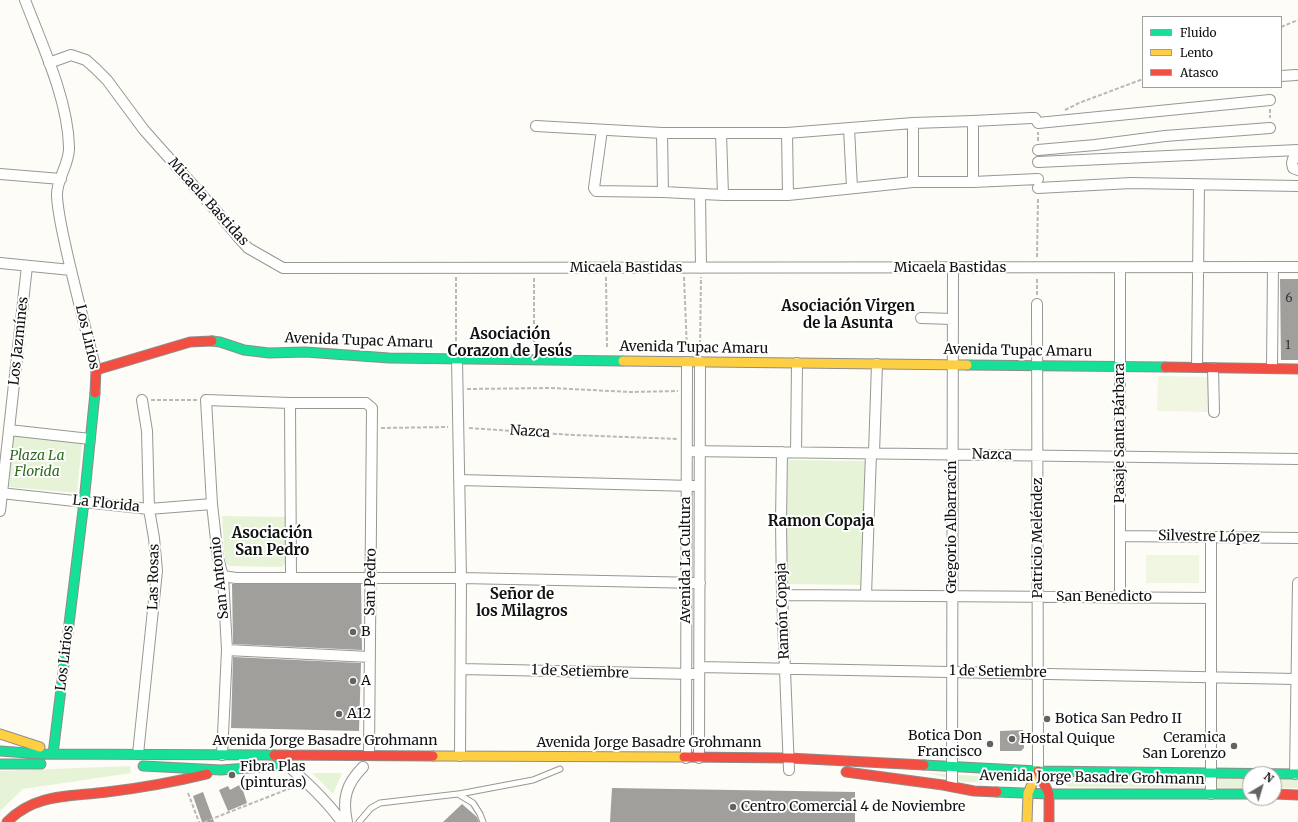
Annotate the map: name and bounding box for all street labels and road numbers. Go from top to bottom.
street label: Micaela Bastidas [164,155,252,249]
street label: Micaela Bastidas [570,260,682,276]
street label: Micaela Bastidas [894,260,1006,276]
street label: Los Jazmínes [6,296,32,386]
street label: Los Lirios [71,303,103,371]
street label: Avenida Tupac Amaru [284,330,434,352]
street label: Avenida Tupac Amaru [620,338,768,358]
street label: Avenida Tupac Amaru [944,341,1092,361]
street label: Pasaje Santa Bárbara [1112,363,1128,503]
street label: Nazca [509,422,551,442]
street label: Nazca [972,446,1012,464]
street label: Gregorio Albarracín [944,460,960,594]
street label: Patricio Meléndez [1030,478,1046,598]
street label: La Florida [71,492,141,516]
street label: Avenida La Cultura [678,497,694,623]
street label: Silvestre López [1158,528,1260,546]
street label: San Antonio [207,536,233,620]
street label: Las Rosas [145,544,163,610]
street label: San Pedro [362,548,380,616]
street label: Ramón Copaja [773,562,793,660]
street label: San Benedicto [1056,589,1152,605]
street label: Los Lirios [53,624,77,692]
street label: 1 de Setiembre [531,662,629,682]
street label: 1 de Setiembre [949,663,1047,681]
street label: Avenida Jorge Basadre Grohmann [212,733,438,749]
street label: Avenida Jorge Basadre Grohmann [536,735,762,751]
street label: Avenida Jorge Basadre Grohmann [979,768,1205,788]

